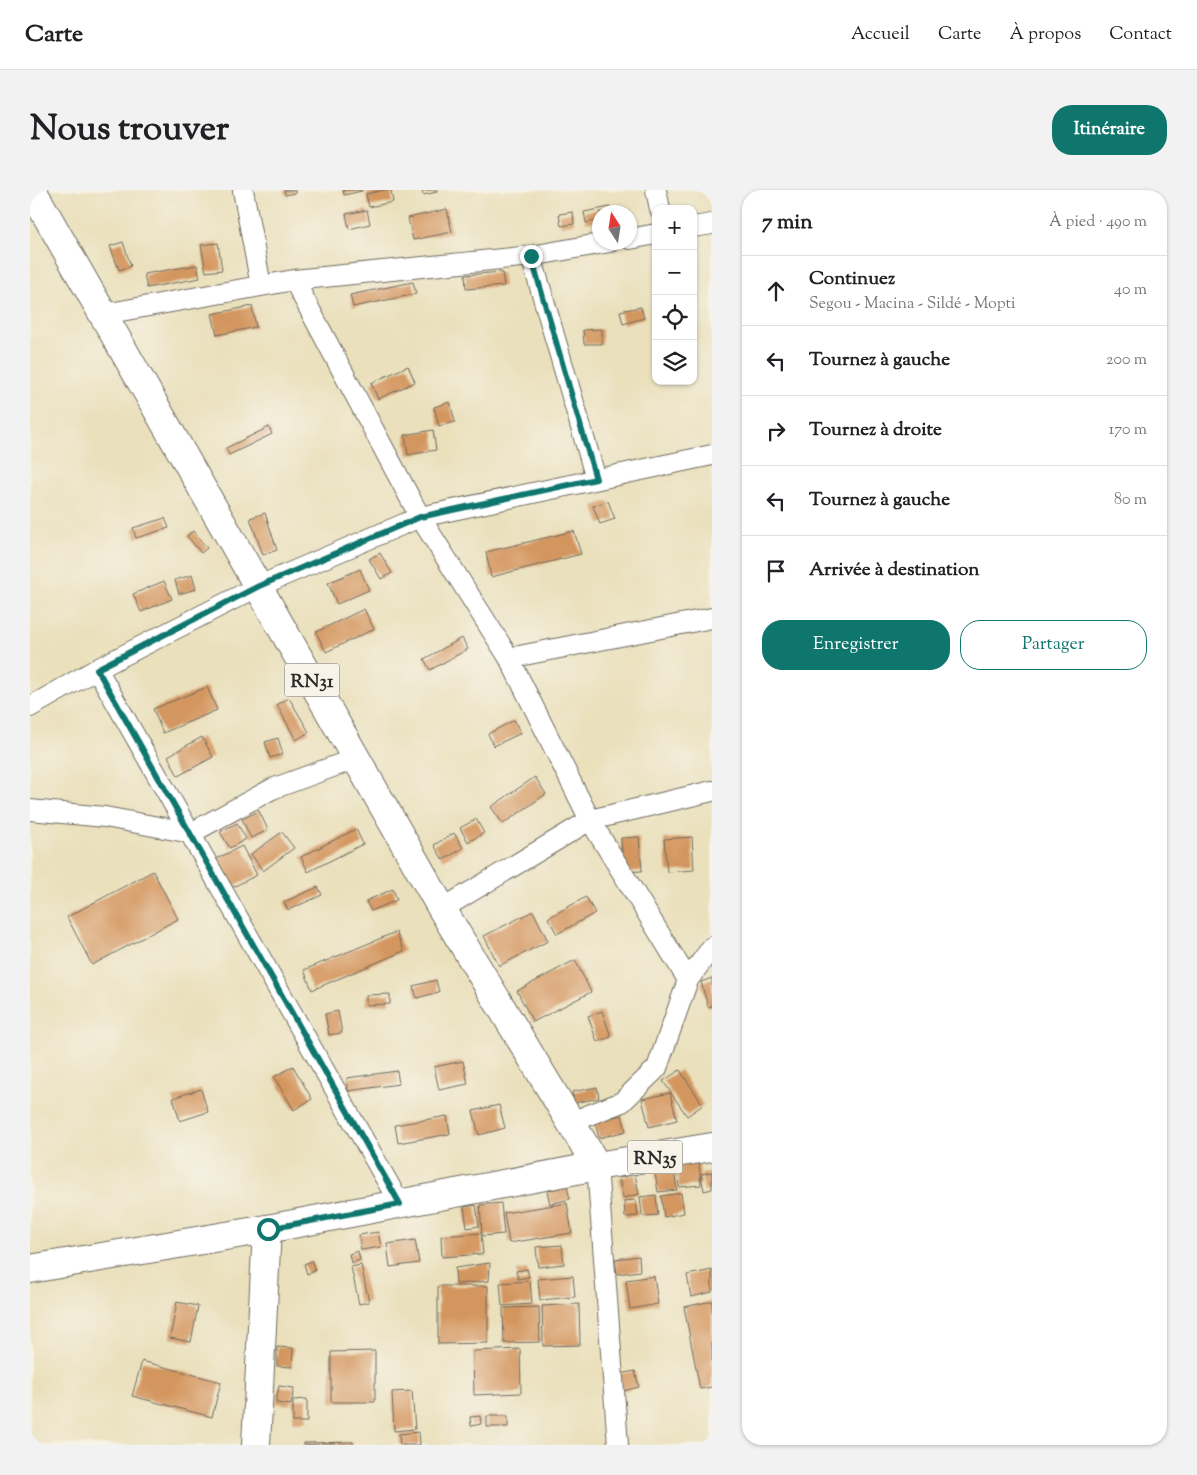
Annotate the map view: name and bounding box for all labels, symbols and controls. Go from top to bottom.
text: Carte [25,18,83,52]
text: Accueil [851,22,910,48]
text: Carte [938,22,982,48]
text: À propos [1010,22,1081,48]
text: Contact [1109,22,1172,48]
text: Nous trouver [30,105,229,156]
button: Itinéraire [1052,105,1167,155]
north arrow [592,205,637,250]
map controls [652,205,697,385]
button: + [652,205,697,250]
text: 7 min [762,208,813,238]
text: À pied · 490 m [1049,211,1147,234]
route end [520,245,543,268]
button: − [652,250,697,295]
text: Continuez [809,266,895,293]
icon: ahead [762,277,790,305]
text: 40 m [1114,279,1147,302]
text: Segou - Macina - Sildé - Mopti [809,293,1016,316]
button: locate [652,295,697,340]
button: layers [652,340,697,385]
icon: left [762,347,790,375]
text: Tournez à gauche [809,347,950,374]
text: 200 m [1106,349,1147,372]
icon: right [762,417,790,445]
text: Tournez à droite [809,417,942,444]
text: 170 m [1109,419,1147,442]
icon: left [762,487,790,515]
text: Tournez à gauche [809,487,950,514]
text: 80 m [1114,489,1147,512]
icon: arrive [762,557,790,585]
text: Arrivée à destination [809,557,980,584]
button: Enregistrer [762,620,950,670]
button: Partager [960,620,1147,670]
road number: RN31 [284,664,340,696]
road number: RN35 [628,1140,682,1174]
route start [257,1218,280,1241]

